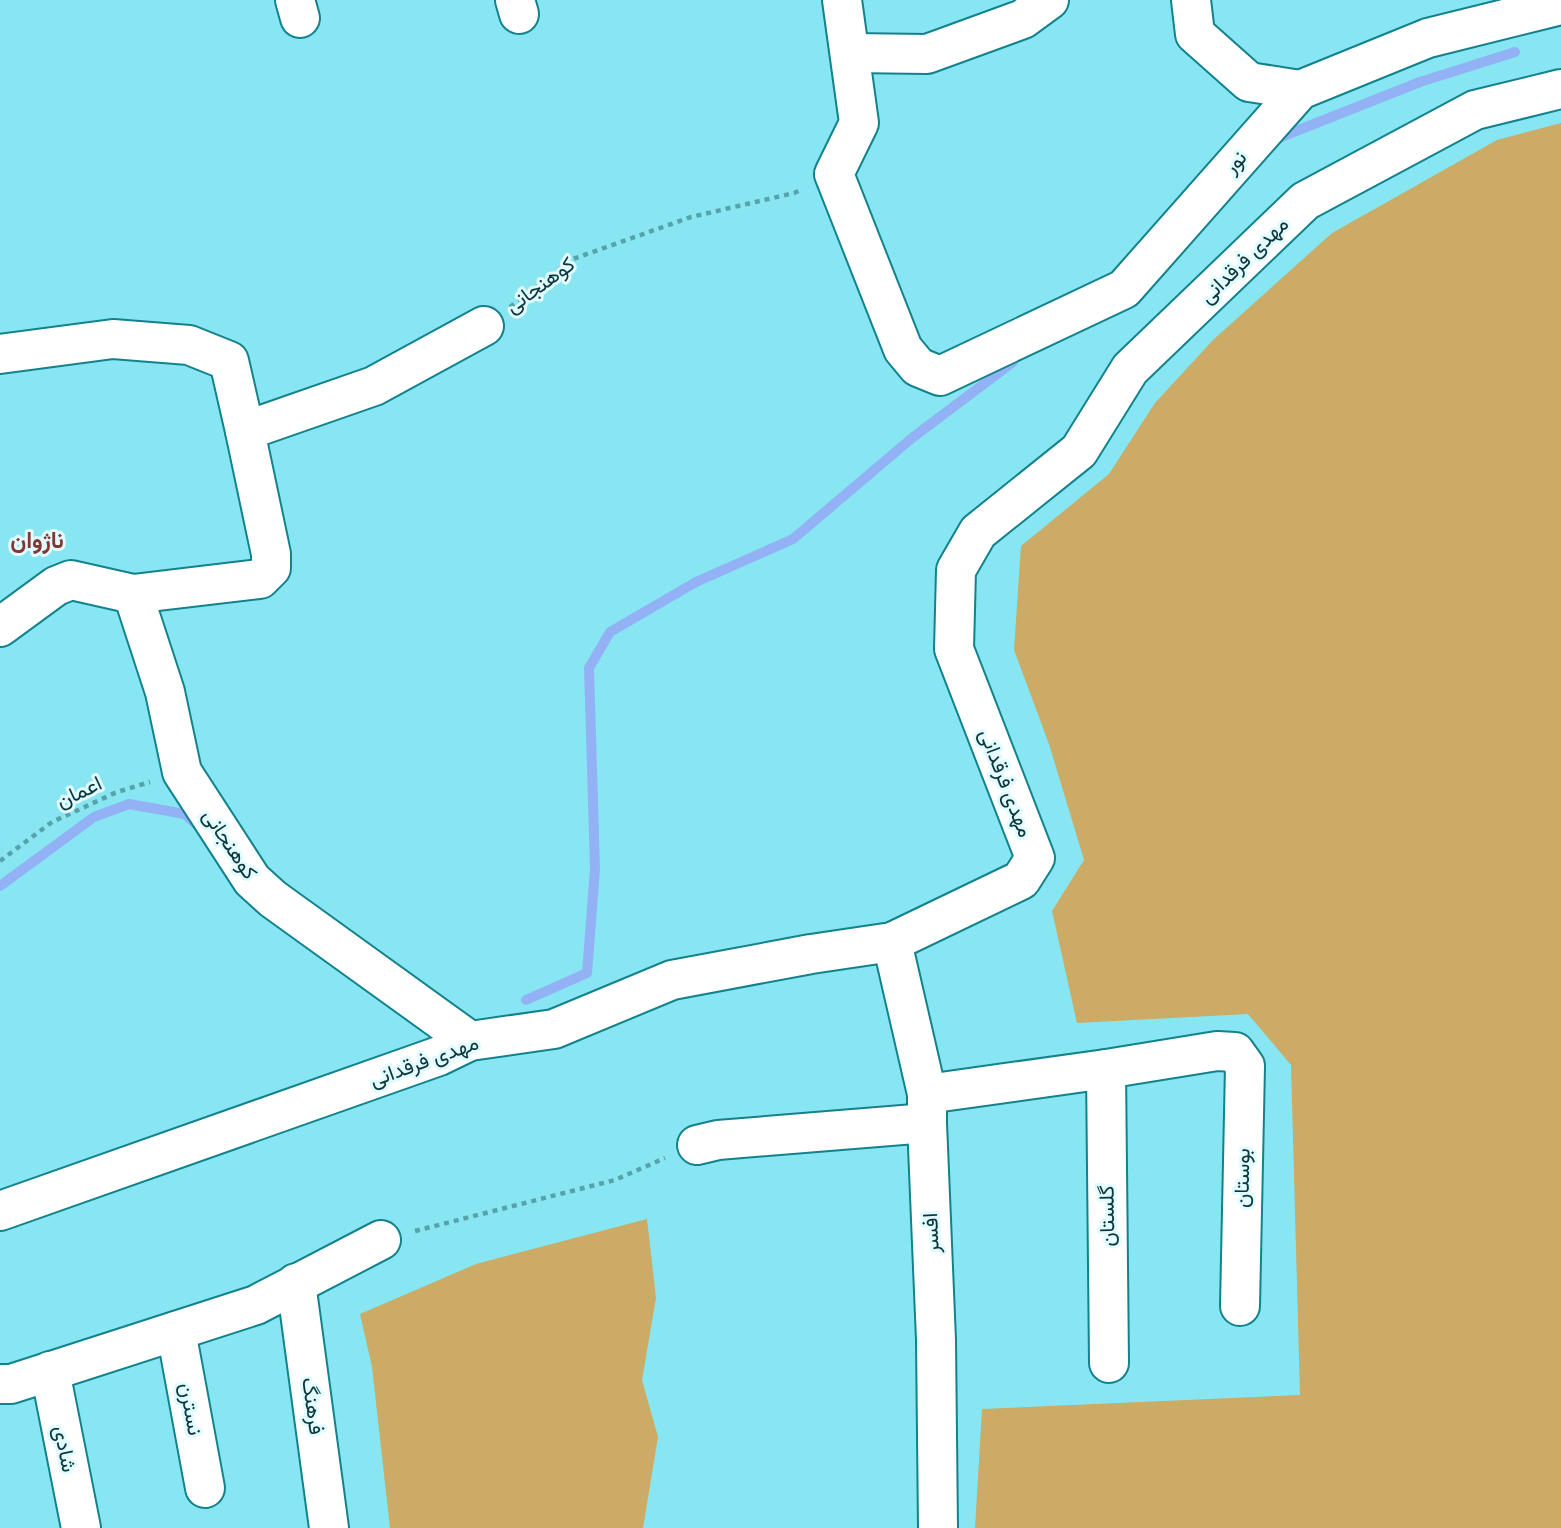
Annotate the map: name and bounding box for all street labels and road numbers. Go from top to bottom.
street label: نور [1217,145,1252,180]
street label: مهدی فرقدانی [1194,211,1294,309]
street label: کوهنجانی [500,251,580,319]
street label: مهدی فرقدانی [973,725,1039,841]
street label: اعمان [52,770,106,814]
street label: کوهنجانی [197,804,263,884]
street label: مهدی فرقدانی [366,1029,482,1093]
street label: بوستان [1228,1148,1256,1208]
street label: گلستان [1093,1185,1121,1247]
street label: افسر [917,1212,945,1255]
street label: فرهنگ [296,1376,330,1436]
street label: نسترن [174,1381,208,1437]
street label: شادی [48,1423,82,1475]

